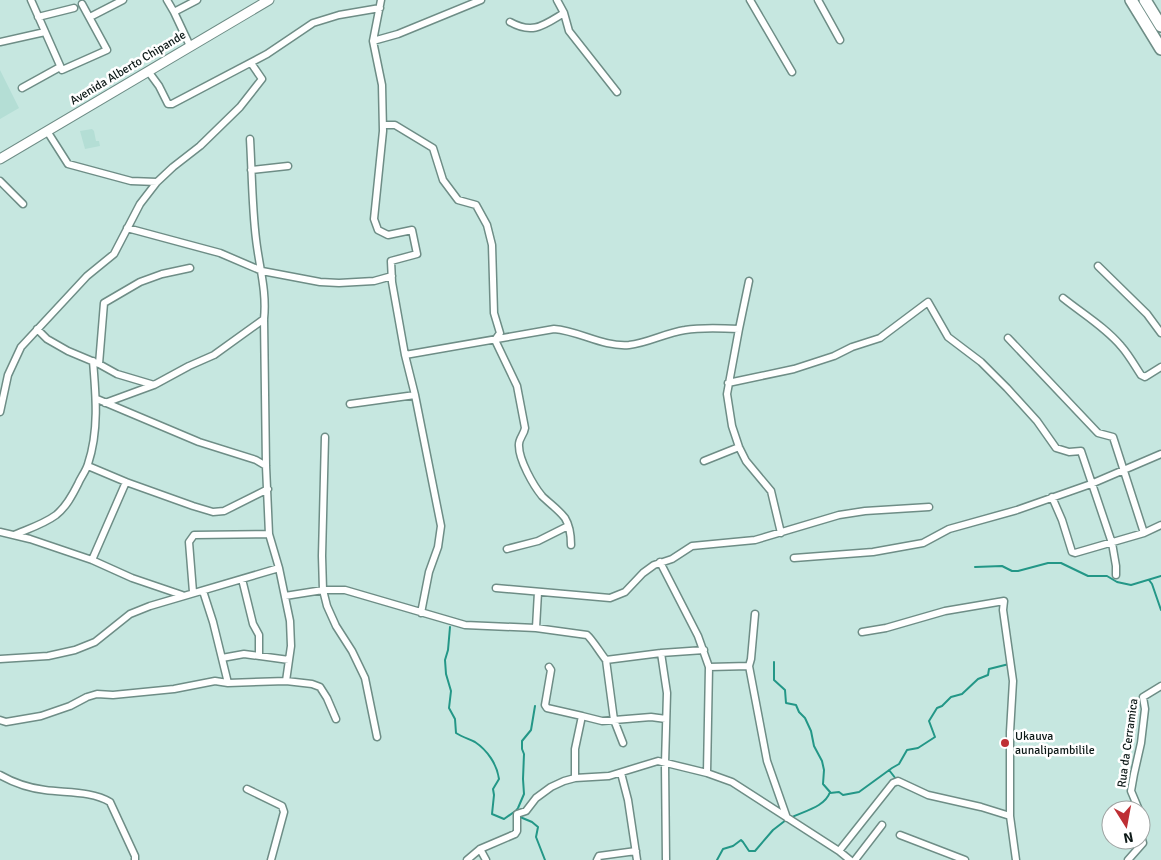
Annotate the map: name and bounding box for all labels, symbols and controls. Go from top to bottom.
street label: Avenida Alberto Chipande [67,27,189,109]
street label: Rua da Cerramica [1114,697,1142,789]
place label: Ukauva aunalipambilile [1015,729,1095,758]
marker: Ukauva aunalipambilile [999,737,1011,749]
north arrow [1101,800,1151,850]
text: N [1122,828,1135,847]

